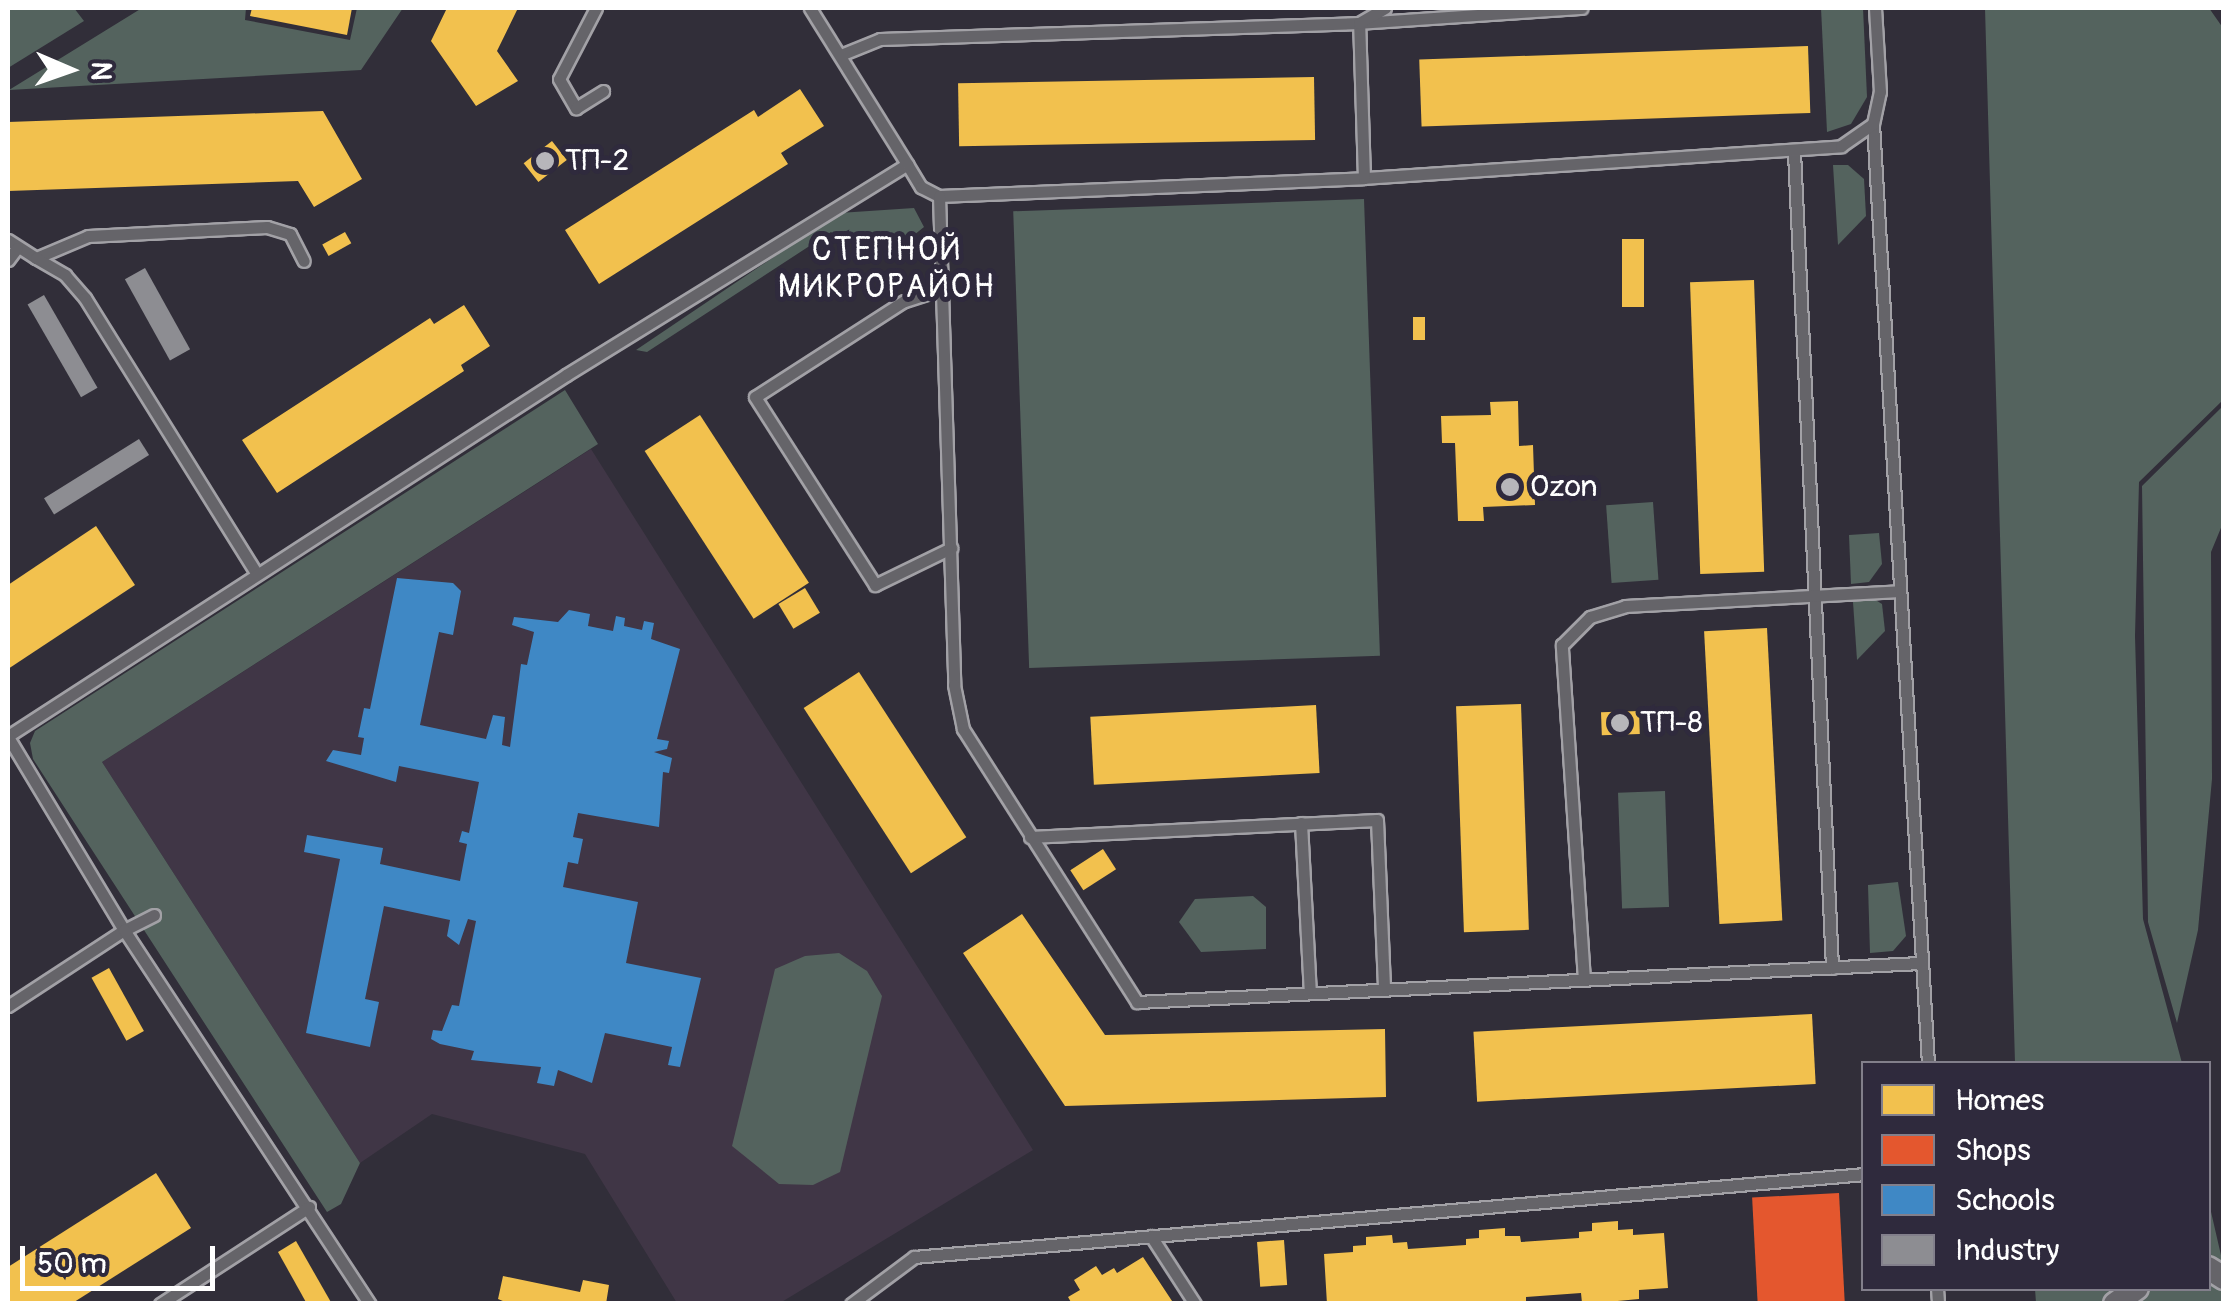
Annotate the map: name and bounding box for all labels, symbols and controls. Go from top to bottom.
north arrow [20,20,120,120]
text: N [83,61,118,81]
place label: ТП-2 [565,143,629,179]
marker: ТП-2 [534,150,556,172]
district label: СТЕПНОЙ МИКРОРАЙОН [778,232,996,307]
place label: Ozon [1530,469,1597,505]
marker: Ozon [1499,476,1521,498]
place label: ТП-8 [1640,705,1703,741]
marker: ТП-8 [1609,712,1631,734]
legend [1861,1061,2211,1291]
text: Homes [1955,1082,2044,1119]
text: Shops [1955,1132,2031,1169]
text: Schools [1955,1182,2055,1219]
scale bar [25,1226,220,1288]
text: Industry [1955,1232,2059,1269]
text: 50 m [37,1245,107,1282]

